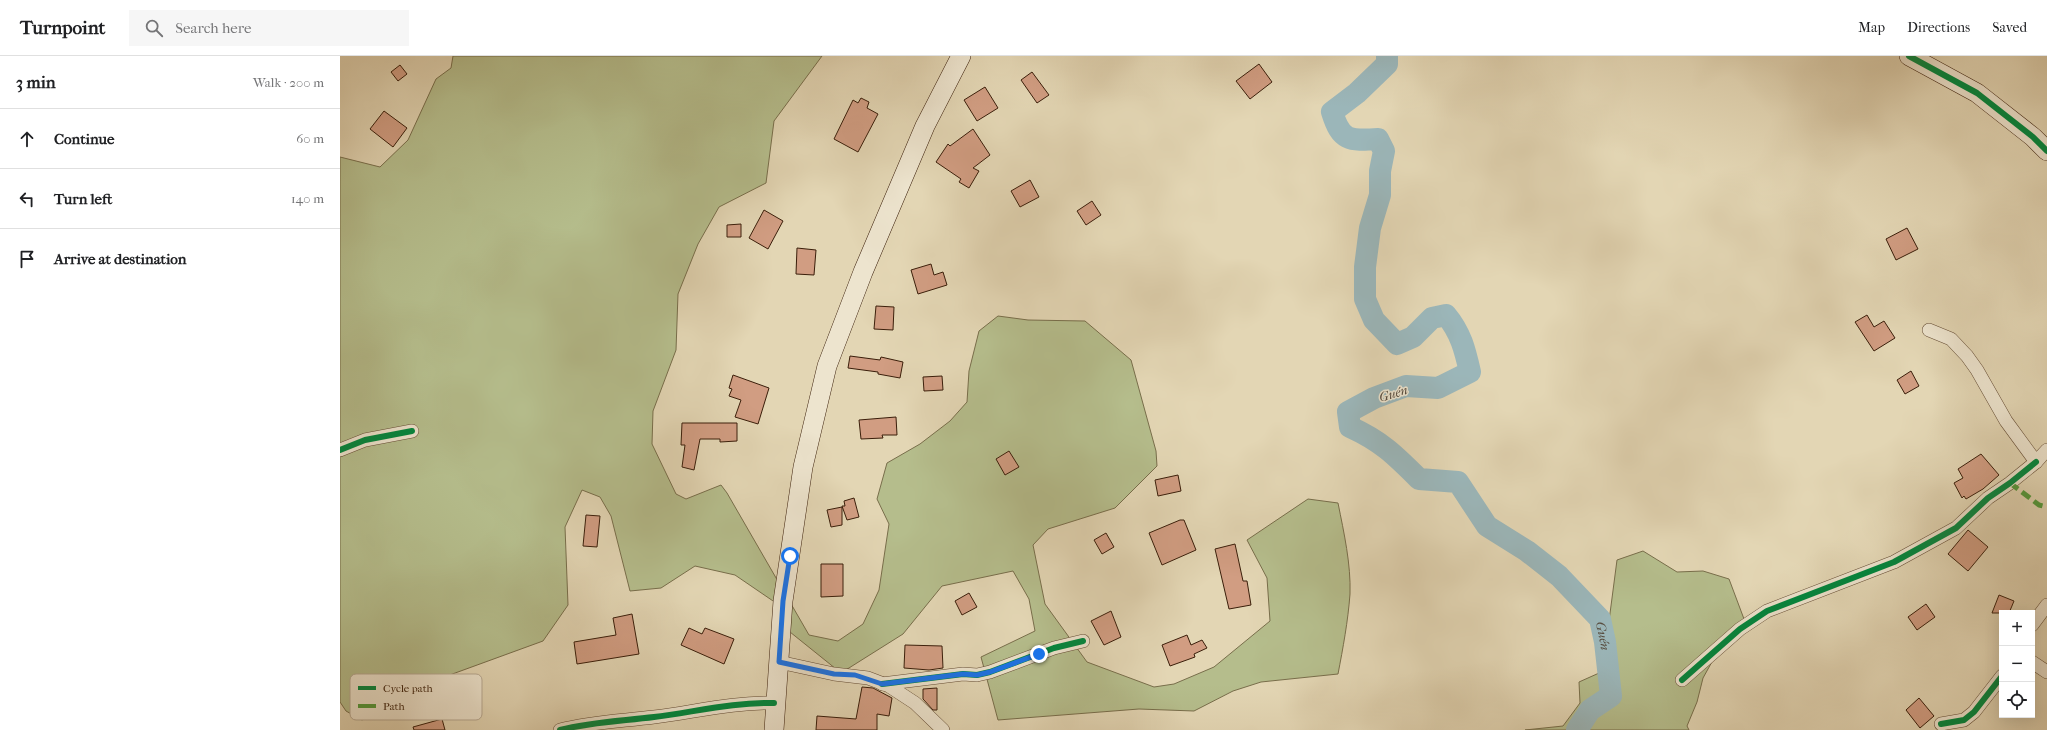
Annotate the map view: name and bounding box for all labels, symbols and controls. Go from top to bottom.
search box [129,10,409,46]
text: Turnpoint [20,17,105,39]
icon: search [143,17,165,39]
text: Search here [175,19,251,37]
text: Map [1858,19,1885,36]
text: Directions [1907,19,1970,36]
text: Saved [1992,19,2027,36]
text: 3 min [16,72,56,92]
text: Walk · 200 m [253,75,324,90]
icon: ahead [16,128,38,150]
text: Continue [54,130,114,148]
text: 60 m [296,131,324,146]
icon: left [16,188,38,210]
text: Turn left [54,190,112,208]
text: 140 m [291,191,324,206]
icon: arrive [16,248,38,270]
text: Arrive at destination [54,250,186,268]
water label: Guén [1377,382,1409,405]
route start [781,547,799,565]
map controls [1999,610,2035,718]
button: + [1999,610,2035,646]
water label: Guén [1593,620,1613,651]
route end [1030,645,1048,663]
button: − [1999,646,2035,682]
legend [350,674,482,720]
text: Cycle path [383,682,434,695]
button: locate [1999,682,2035,718]
text: Path [383,700,406,713]

